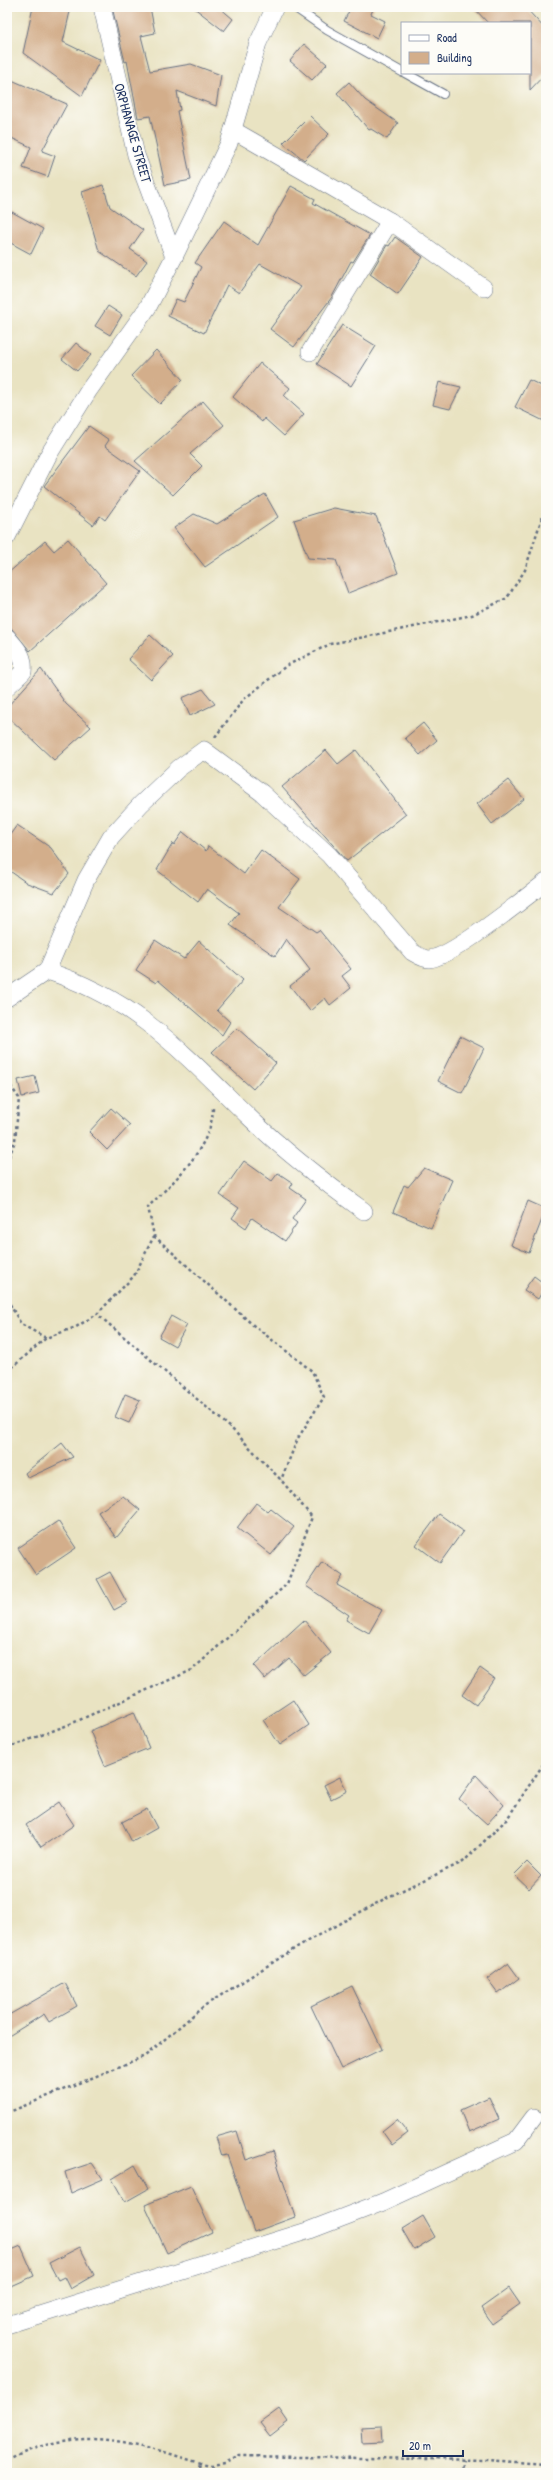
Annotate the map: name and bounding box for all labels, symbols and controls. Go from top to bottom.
legend [401,22,531,74]
text: Road [437,29,457,46]
text: Building [437,49,472,66]
street label: ORPHANAGE STREET [110,81,157,185]
scale bar [403,2432,463,2458]
text: 20 m [409,2437,431,2454]

